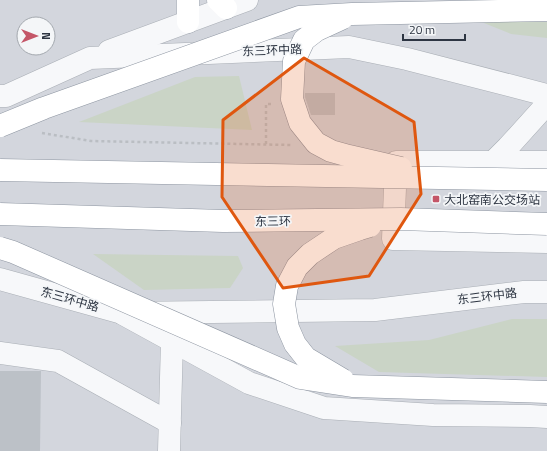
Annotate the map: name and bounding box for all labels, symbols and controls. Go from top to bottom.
north arrow [16,16,56,56]
scale bar [403,16,465,42]
text: 20 m [409,20,435,39]
text: N [38,32,54,40]
street label: 东三环中路 [242,39,302,61]
place label: 大北窑南公交场站 [444,190,540,209]
marker: 大北窑南公交场站 [431,194,441,204]
street label: 东三环 [255,211,291,231]
street label: 东三环中路 [39,282,101,316]
street label: 东三环中路 [456,283,518,309]

